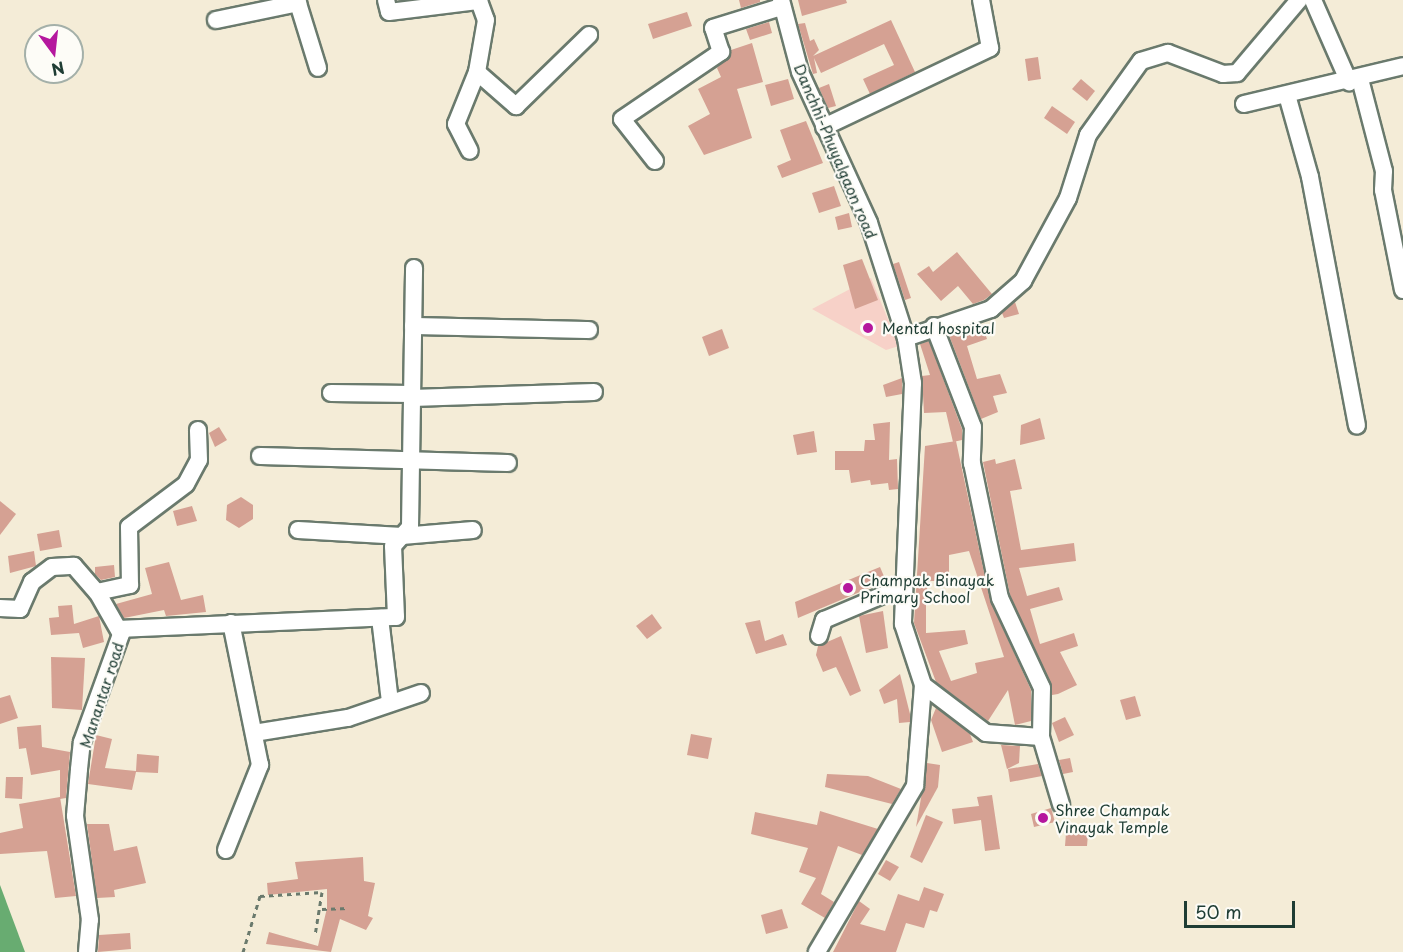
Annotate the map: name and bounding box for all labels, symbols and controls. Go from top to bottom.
north arrow [24,24,84,84]
text: N [49,56,67,83]
street label: Danchhi-Phuyalgaon road [791,61,881,241]
marker: Mental hospital [859,319,877,337]
place label: Mental hospital [882,319,995,337]
place label: Champak Binayak Primary School [860,570,994,605]
marker: Champak Binayak Primary School [841,581,855,595]
street label: Manantar road [75,639,127,751]
place label: Shree Champak Vinayak Temple [1055,800,1172,835]
marker: Shree Champak Vinayak Temple [1036,811,1050,825]
scale bar [1187,889,1298,927]
text: 50 m [1195,898,1242,925]

